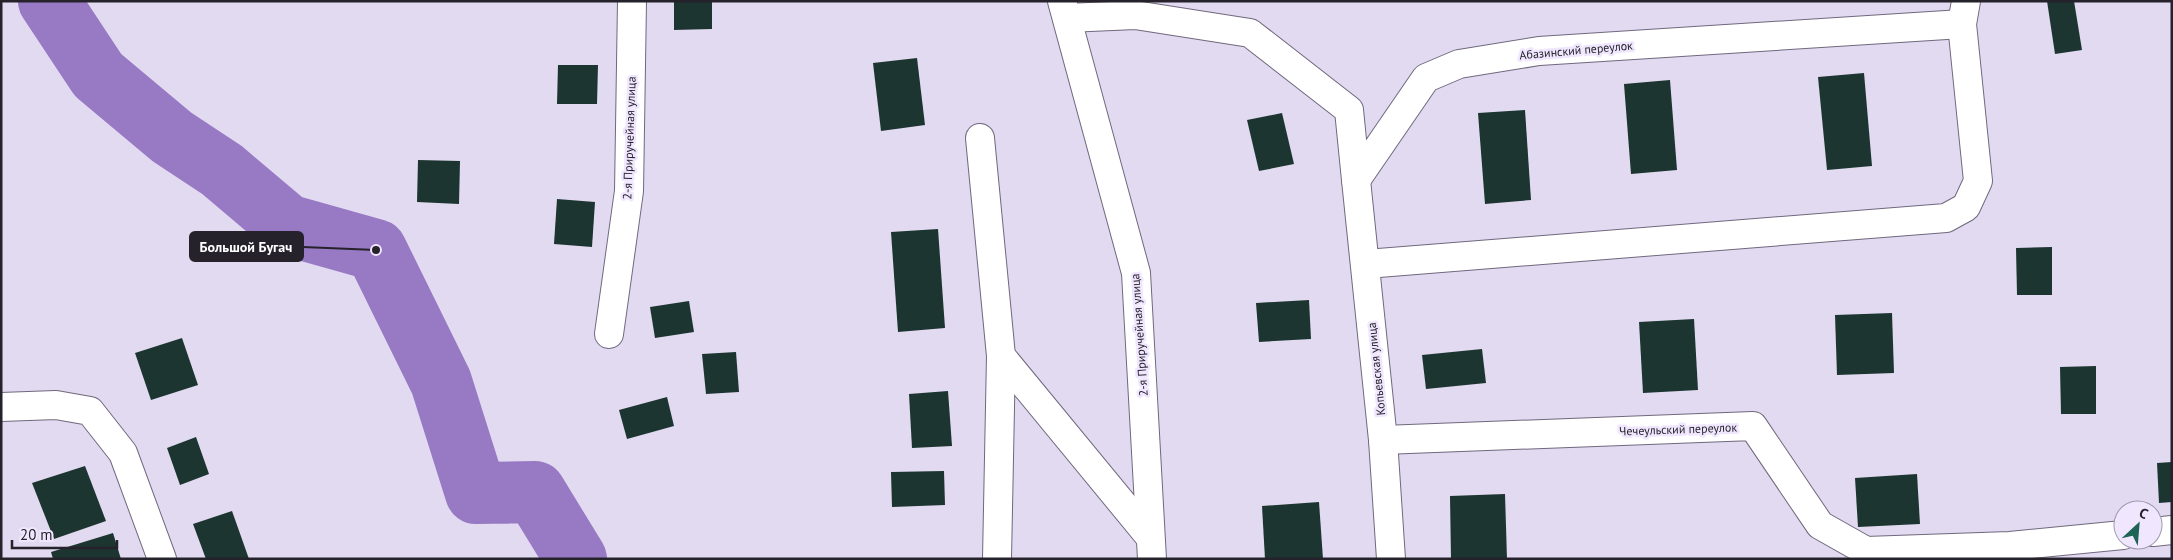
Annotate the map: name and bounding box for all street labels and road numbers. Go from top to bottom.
street label: Абазинский переулок [1519,38,1634,62]
street label: 2-я Приручейная улица [619,76,639,200]
street label: 2-я Приручейная улица [1127,273,1151,397]
street label: Копьевская улица [1364,322,1388,416]
street label: Чечеульский переулок [1619,419,1737,439]

